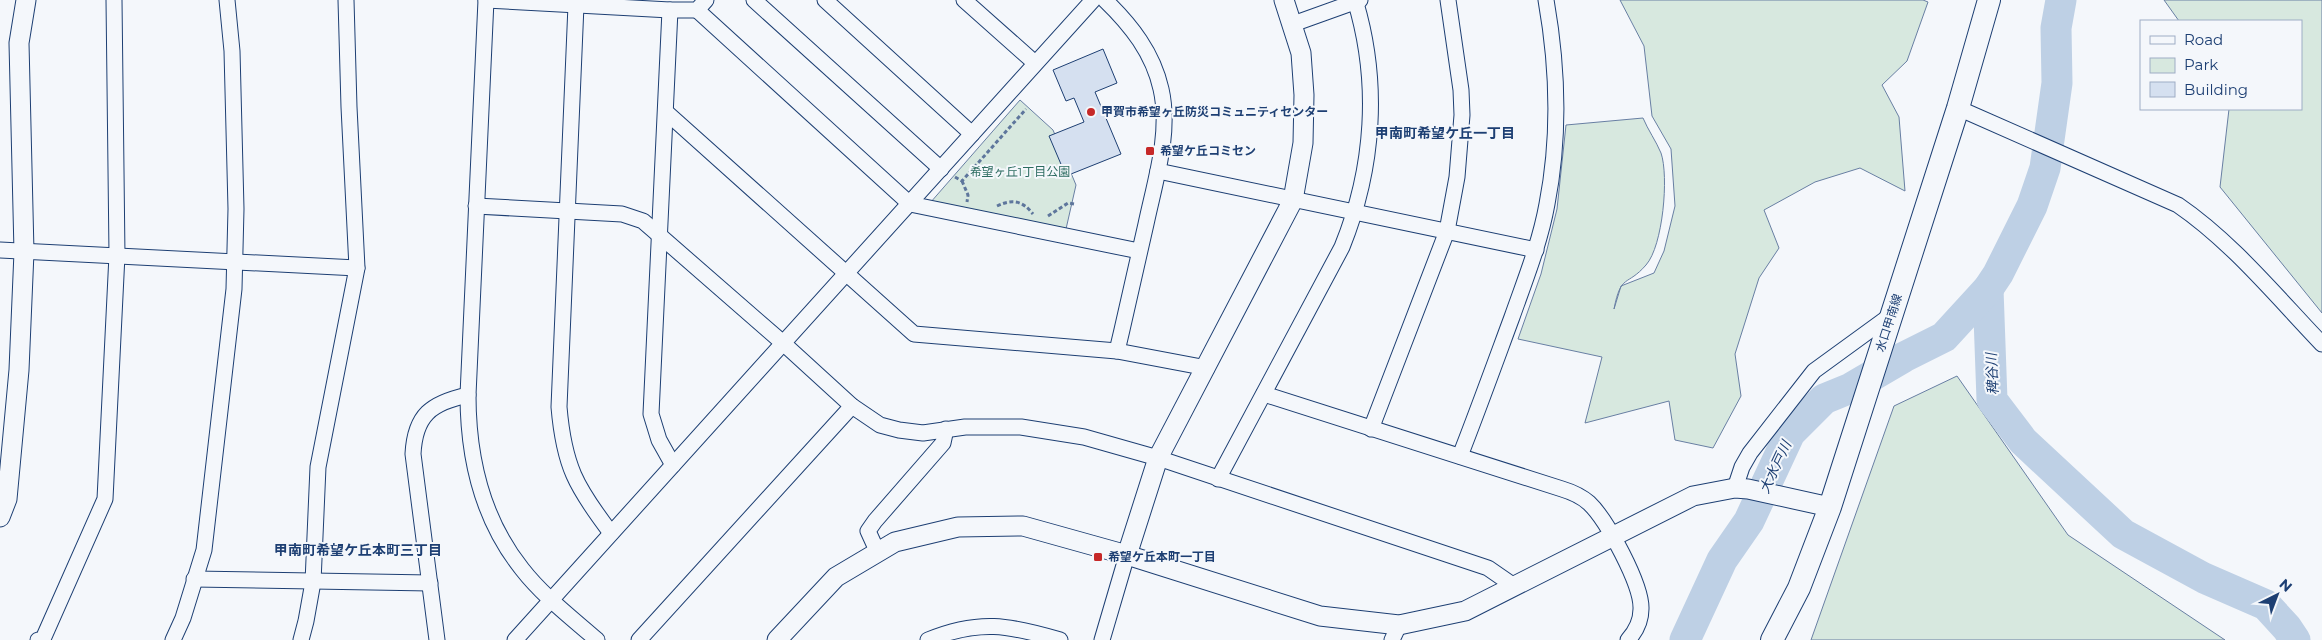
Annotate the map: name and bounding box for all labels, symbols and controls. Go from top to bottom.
legend [2140,20,2302,110]
text: Road [2184,30,2223,49]
text: Park [2184,55,2218,74]
text: Building [2184,80,2248,99]
place label: 甲賀市希望ヶ丘防災コミュニティセンター [1101,104,1328,119]
marker: 甲賀市希望ヶ丘防災コミュニティセンター [1085,106,1097,118]
district label: 甲南町希望ケ丘一丁目 [1375,124,1515,142]
place label: 希望ケ丘コミセン [1160,143,1256,158]
marker: 希望ケ丘コミセン [1144,145,1156,157]
park label: 希望ヶ丘1丁目公園 [970,164,1070,179]
street label: 水口甲南線 [1872,292,1905,354]
water label: 稗谷川 [1982,351,2002,395]
water label: 大水戸川 [1755,436,1796,496]
district label: 甲南町希望ケ丘本町三丁目 [274,541,442,559]
place label: 希望ケ丘本町一丁目 [1108,549,1216,564]
marker: 希望ケ丘本町一丁目 [1092,551,1104,563]
north arrow [2252,570,2302,620]
text: N [2275,575,2296,596]

